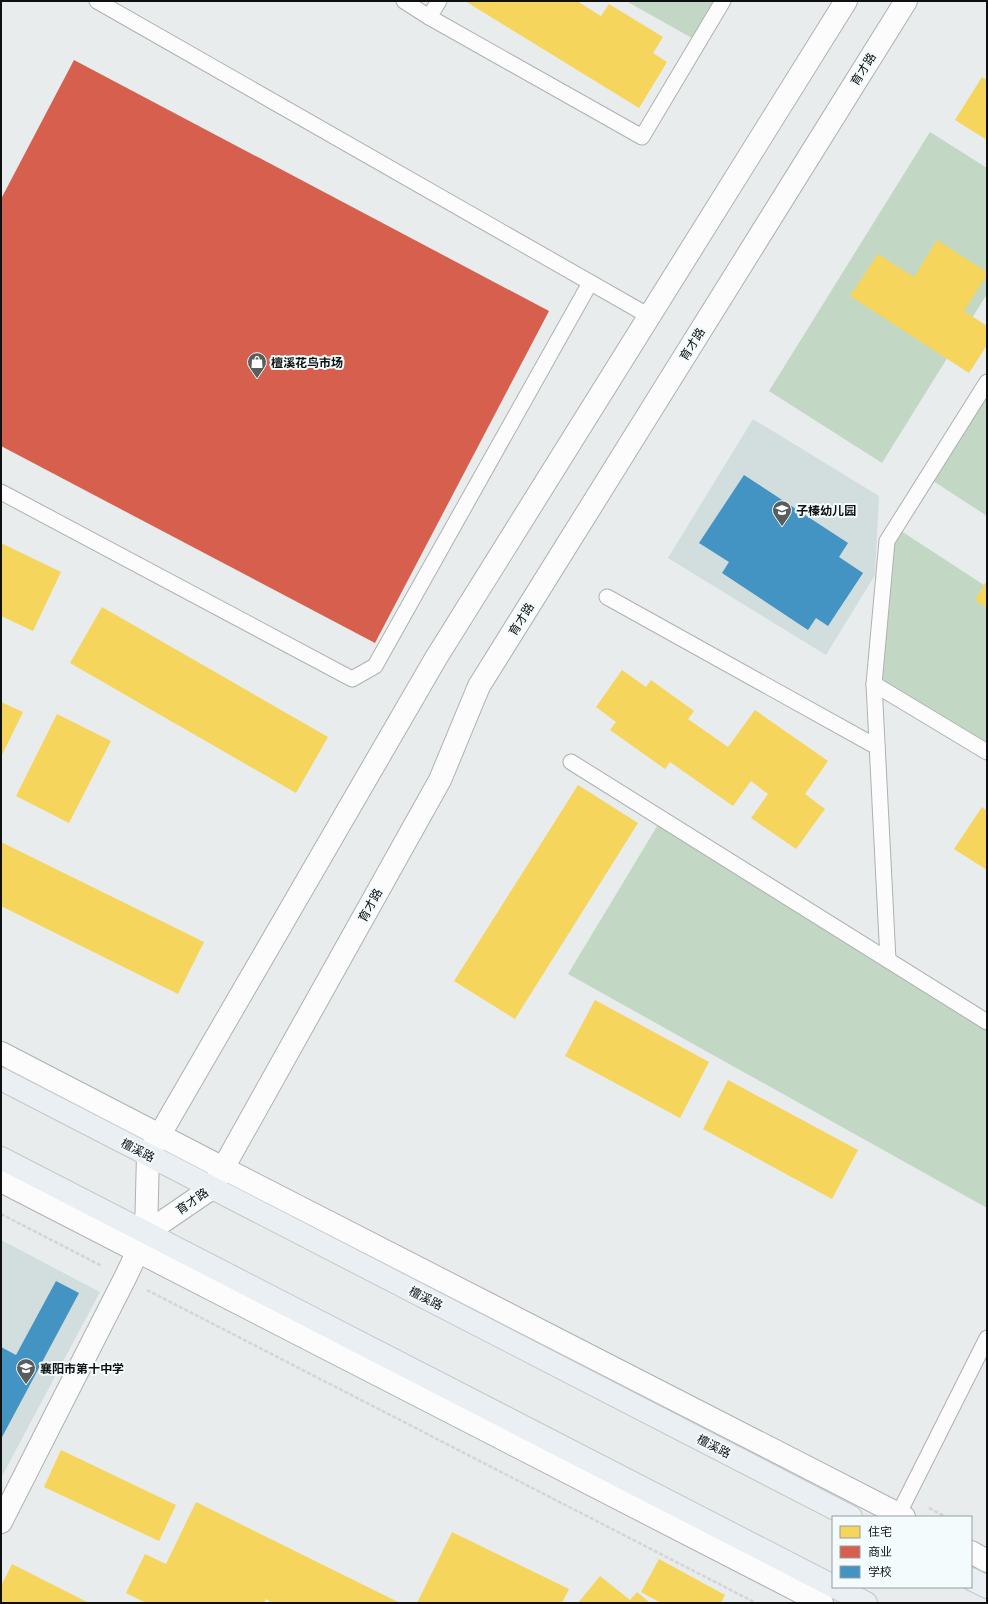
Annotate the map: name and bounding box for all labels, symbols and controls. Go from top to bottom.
street label: 育才路 [847,50,879,88]
street label: 育才路 [676,325,708,363]
shop icon: 檀溪花鸟市场 [246,351,268,379]
place label: 檀溪花鸟市场 [271,355,343,370]
school or university icon: 子榛幼儿园 [771,499,793,527]
place label: 子榛幼儿园 [796,503,856,518]
street label: 育才路 [505,600,537,638]
street label: 育才路 [355,886,385,924]
street label: 檀溪路 [119,1135,157,1165]
street label: 育才路 [173,1185,211,1217]
street label: 檀溪路 [407,1283,445,1313]
school or university icon: 襄阳市第十中学 [15,1357,37,1385]
place label: 襄阳市第十中学 [40,1361,124,1376]
street label: 檀溪路 [695,1431,733,1461]
legend [832,1516,972,1588]
text: 住宅 [868,1524,892,1539]
text: 商业 [868,1544,892,1559]
text: 学校 [868,1564,892,1579]

